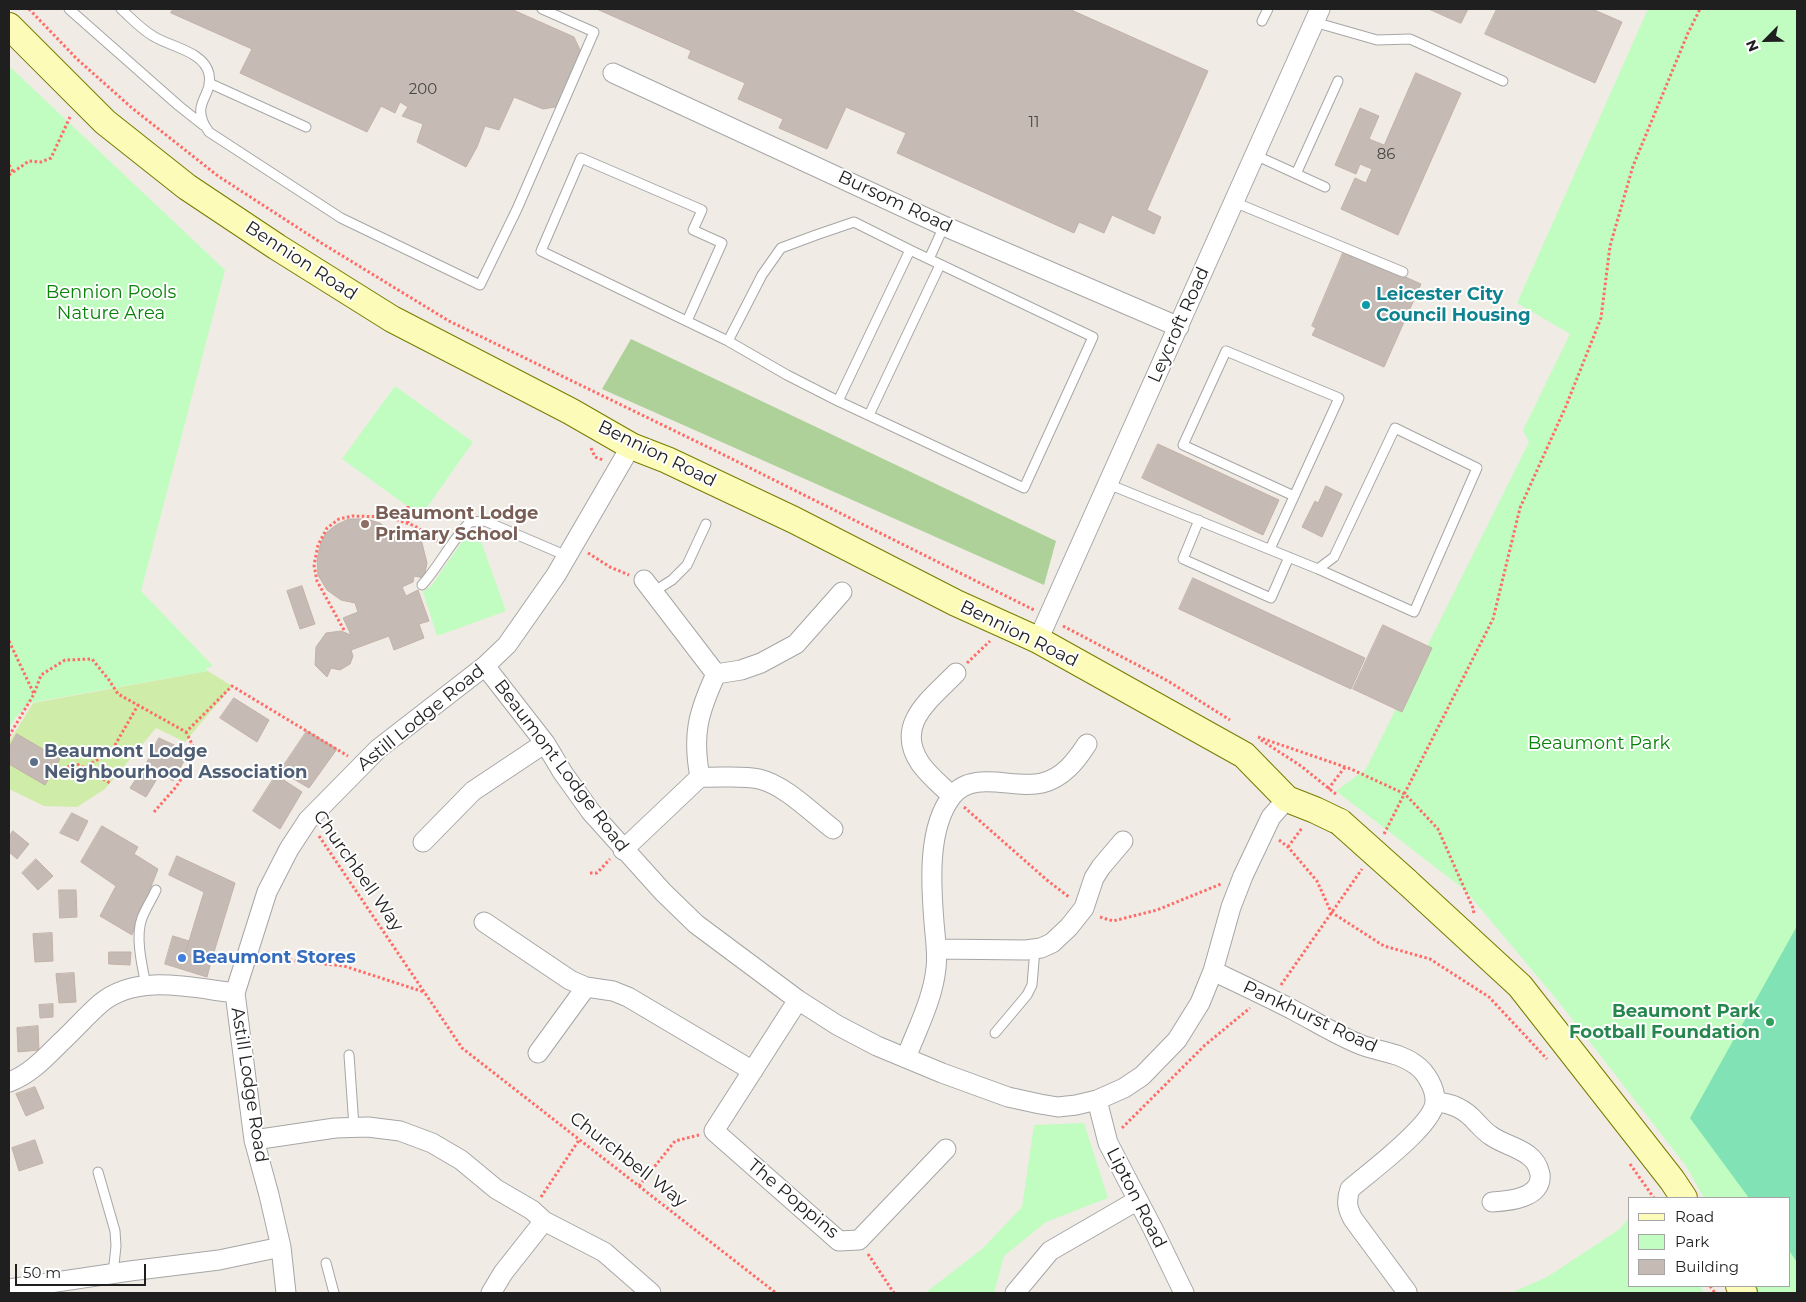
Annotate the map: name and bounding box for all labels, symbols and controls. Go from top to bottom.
north arrow [1741,15,1791,65]
text: N [1742,37,1763,55]
house number: 200 [409,81,437,99]
house number: 11 [1029,114,1039,132]
house number: 86 [1377,146,1395,164]
street label: Bursom Road [834,166,956,238]
street label: Bennion Road [241,217,361,305]
street label: Leycroft Road [1144,264,1214,386]
park label: Bennion Pools Nature Area [46,282,176,324]
place label: Leicester City Council Housing [1376,284,1531,326]
marker: Leicester City Council Housing [1360,299,1372,311]
street label: Bennion Road [594,416,720,492]
place label: Beaumont Lodge Primary School [375,503,538,546]
marker: Beaumont Lodge Primary School [359,518,371,530]
street label: Bennion Road [956,596,1082,672]
street label: Astill Lodge Road [353,660,489,776]
street label: Beaumont Lodge Road [489,675,633,857]
park label: Beaumont Park [1528,733,1670,755]
place label: Beaumont Lodge Neighbourhood Association [44,741,307,784]
marker: Beaumont Lodge Neighbourhood Association [28,756,40,768]
street label: Churchbell Way [308,806,408,936]
place label: Beaumont Stores [192,947,356,969]
marker: Beaumont Stores [176,952,188,964]
street label: Pankhurst Road [1239,976,1381,1058]
place label: Beaumont Park Football Foundation [1569,1001,1760,1044]
street label: Astill Lodge Road [226,1006,272,1164]
marker: Beaumont Park Football Foundation [1764,1016,1776,1028]
street label: Churchbell Way [565,1108,691,1212]
street label: Lipton Road [1101,1144,1171,1252]
street label: The Poppins [743,1155,843,1243]
legend [1628,1197,1791,1287]
text: Road [1675,1207,1714,1226]
text: Park [1675,1232,1709,1251]
scale bar [18,1254,149,1286]
text: Building [1675,1257,1739,1276]
text: 50 m [23,1263,61,1282]

